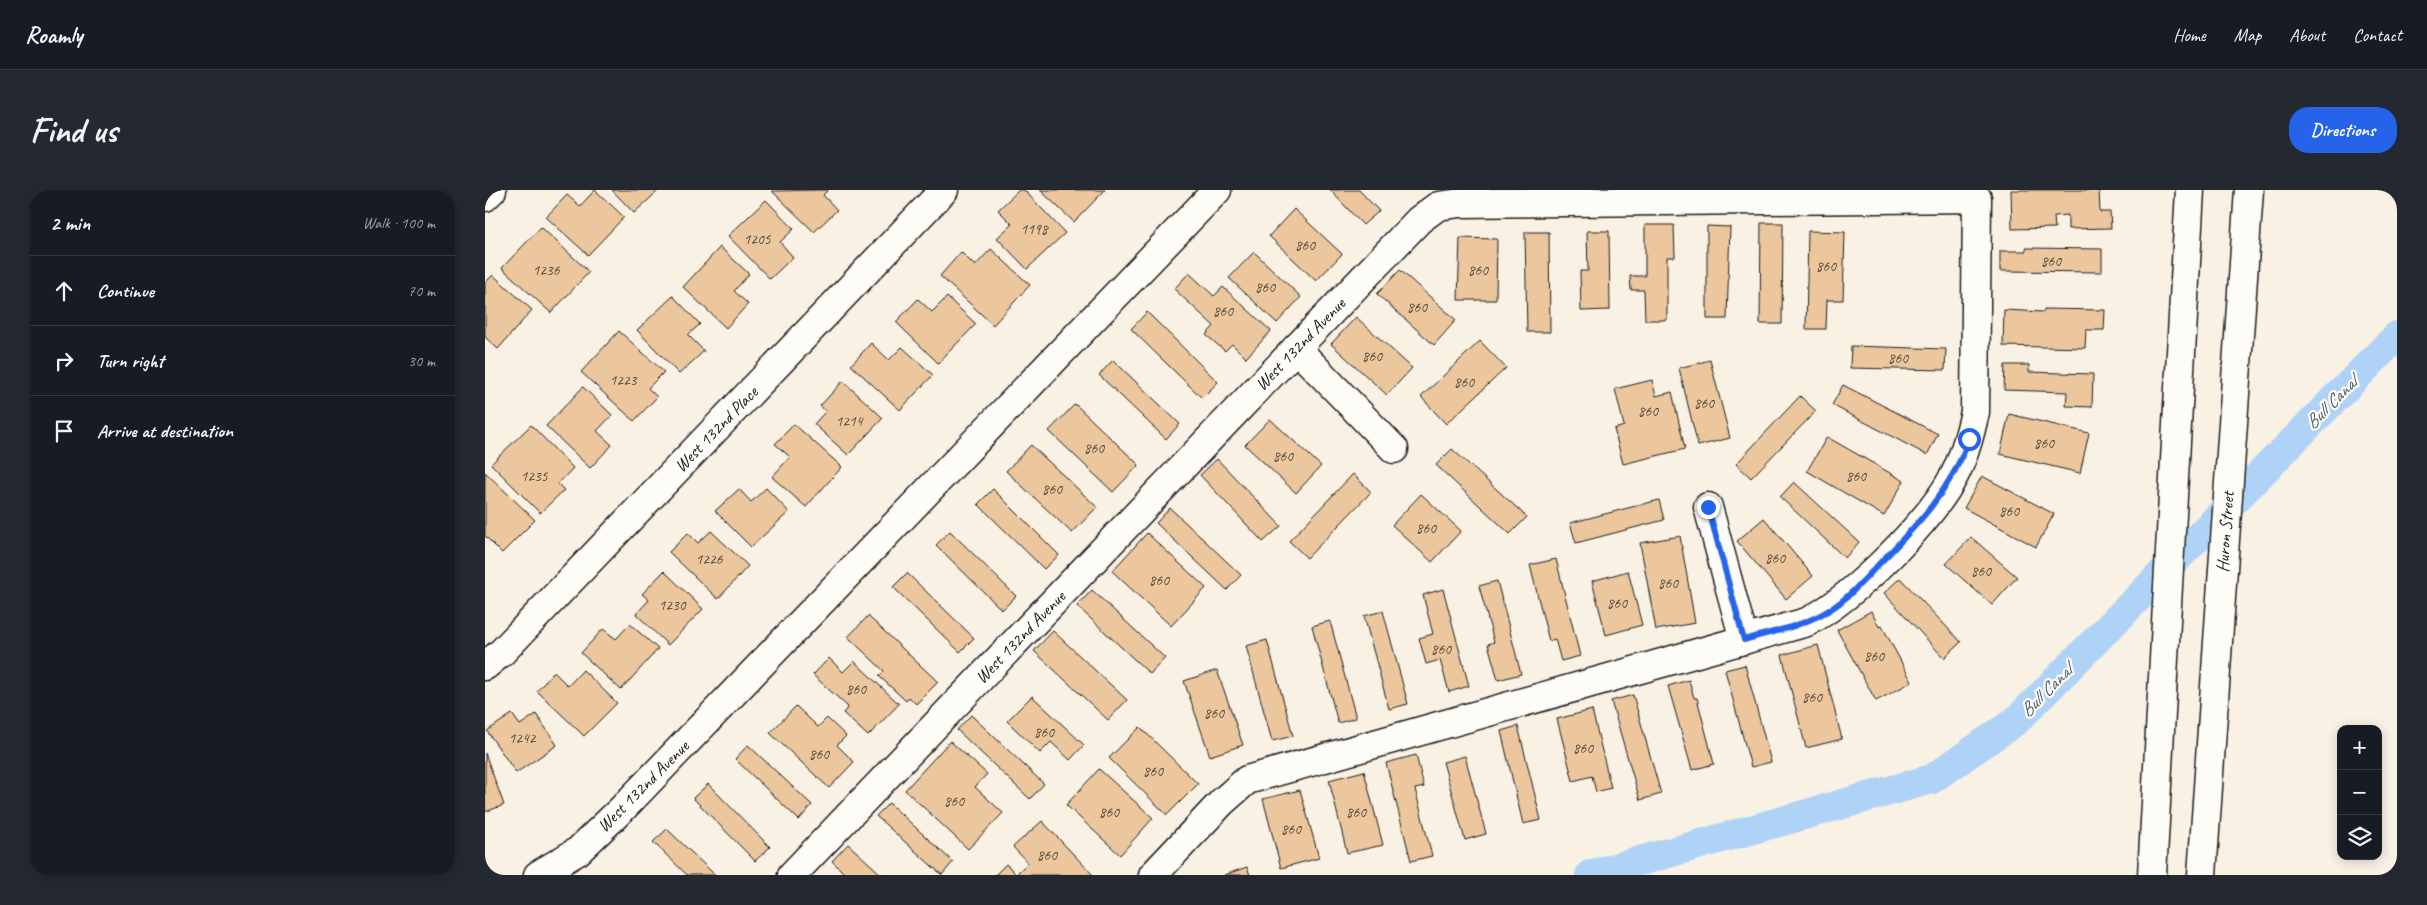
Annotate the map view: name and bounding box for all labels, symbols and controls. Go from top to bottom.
text: Roamly [25,20,82,50]
text: Home [2173,24,2206,46]
text: Map [2234,24,2261,46]
text: About [2289,24,2325,46]
text: Contact [2353,24,2402,46]
button: Directions [2289,107,2397,153]
text: Find us [30,108,117,153]
text: 2 min [50,210,90,236]
text: Walk · 100 m [363,213,435,233]
house number: 1198 [1020,220,1049,239]
house number: 1205 [743,230,772,249]
house number: 860 [1295,236,1316,255]
house number: 860 [2041,252,2062,271]
house number: 860 [1816,257,1837,276]
house number: 1236 [532,261,561,280]
house number: 860 [1468,261,1489,280]
icon: ahead [50,277,78,305]
house number: 860 [1255,278,1276,297]
text: Continue [97,279,154,303]
text: 70 m [408,281,435,301]
street label: West 132nd Avenue [1250,292,1351,395]
house number: 860 [1407,298,1428,317]
house number: 860 [1213,302,1234,321]
icon: right [50,347,78,375]
house number: 860 [1362,347,1383,366]
text: Turn right [97,349,164,373]
house number: 860 [1888,349,1909,368]
text: 30 m [408,351,435,371]
water label: Bull Canal [2300,367,2367,434]
house number: 1223 [609,371,638,390]
house number: 860 [1454,373,1475,392]
street label: West 132nd Place [670,381,763,476]
house number: 860 [1694,394,1715,413]
house number: 860 [1638,402,1659,421]
house number: 1214 [835,412,864,431]
icon: arrive [50,417,78,445]
text: Arrive at destination [97,419,233,443]
route start [1958,428,1981,451]
house number: 860 [2034,434,2055,453]
house number: 860 [1084,439,1105,458]
house number: 860 [1273,447,1294,466]
house number: 1235 [520,467,549,486]
house number: 860 [1846,467,1867,486]
house number: 860 [1042,480,1063,499]
street label: Huron Street [2211,489,2239,573]
route end [1697,496,1720,519]
house number: 860 [1999,502,2020,521]
house number: 860 [1416,519,1437,538]
house number: 860 [1765,549,1786,568]
house number: 1226 [695,550,724,569]
house number: 860 [1971,562,1992,581]
house number: 860 [1149,571,1170,590]
house number: 860 [1658,574,1679,593]
street label: West 132nd Avenue [970,585,1071,688]
house number: 860 [1607,594,1628,613]
house number: 1230 [658,596,687,615]
house number: 860 [1431,640,1452,659]
house number: 860 [1864,647,1885,666]
water label: Bull Canal [2015,655,2082,722]
house number: 860 [846,680,867,699]
house number: 860 [1802,688,1823,707]
house number: 860 [1204,704,1225,723]
house number: 860 [1034,723,1055,742]
map controls [2337,725,2382,860]
button: + [2337,725,2382,770]
house number: 1242 [508,729,537,748]
street label: West 132nd Avenue [593,735,694,836]
house number: 860 [1573,739,1594,758]
house number: 860 [809,745,830,764]
house number: 860 [1143,762,1164,781]
button: − [2337,770,2382,815]
house number: 860 [944,792,965,811]
house number: 860 [1099,803,1120,822]
house number: 860 [1346,803,1367,822]
button: layers [2337,815,2382,860]
house number: 860 [1281,820,1302,839]
house number: 860 [1037,846,1058,865]

